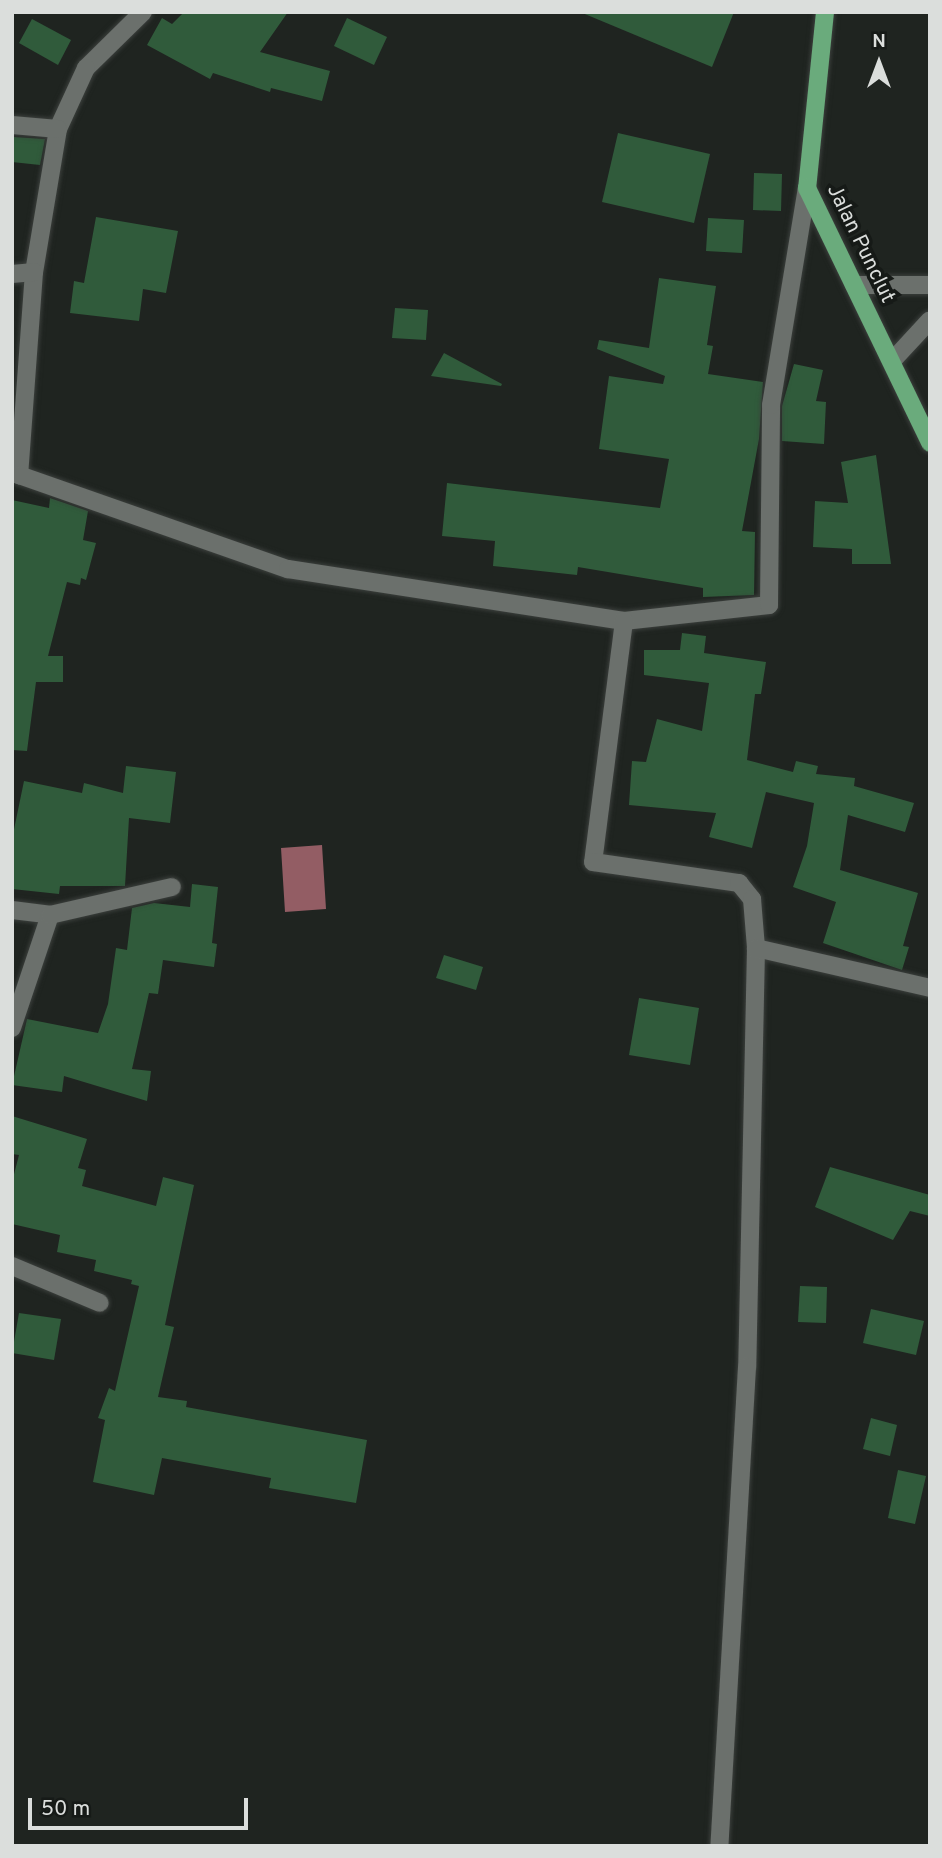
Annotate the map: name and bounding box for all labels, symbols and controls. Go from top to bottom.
north arrow [844,28,914,98]
text: N [872,30,886,54]
street label: Jalan Punclut [820,181,900,307]
scale bar [32,1784,252,1828]
text: 50 m [41,1796,90,1823]

